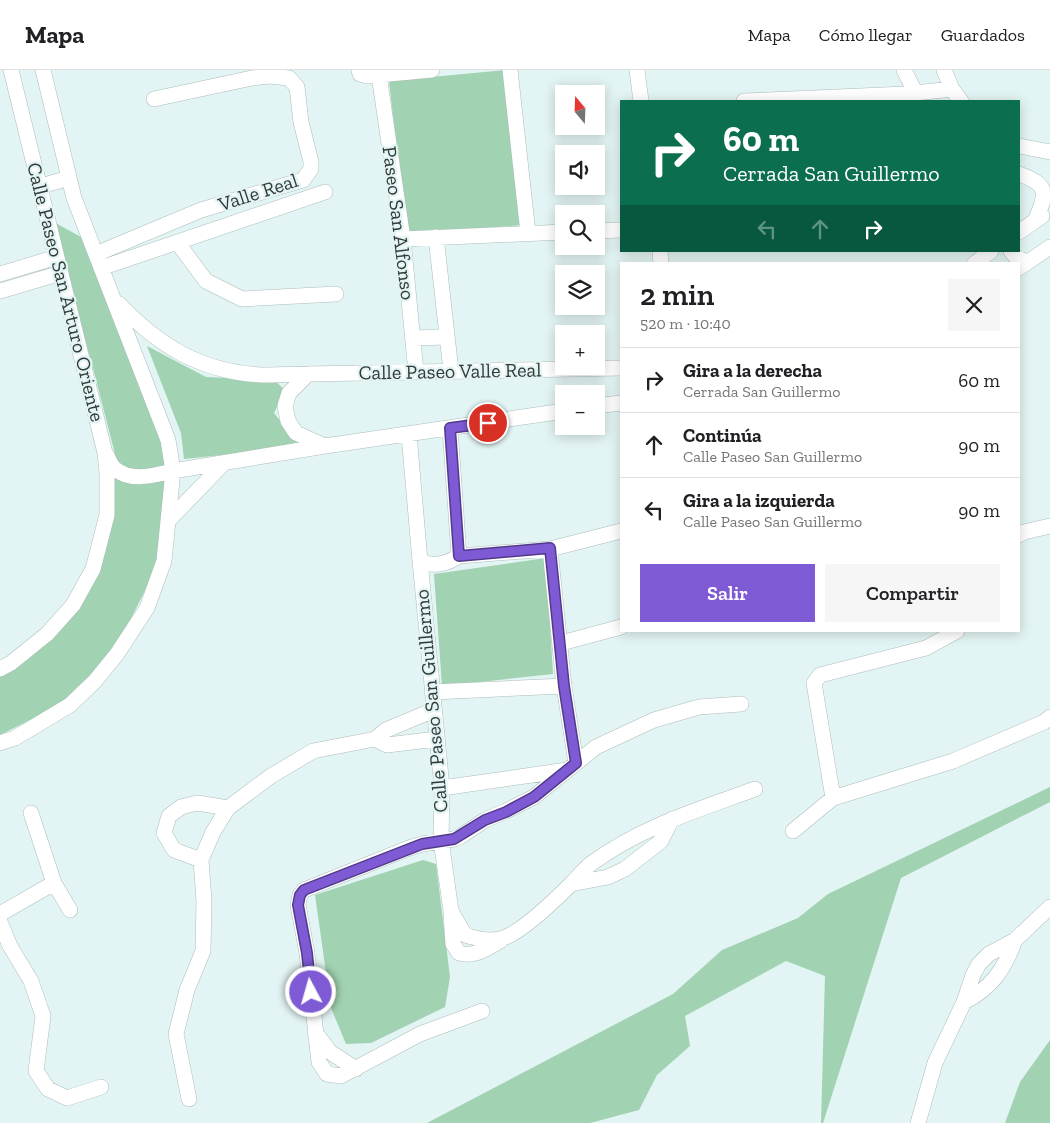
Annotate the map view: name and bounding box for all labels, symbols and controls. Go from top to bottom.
text: Mapa [25,20,84,49]
text: Mapa [748,24,791,46]
text: Cómo llegar [819,24,913,46]
text: Guardados [941,24,1025,46]
north arrow [555,85,605,135]
map controls [555,85,605,435]
text: 60 m [723,118,799,160]
icon: right [640,120,705,185]
street label: Paseo San Alfonso [378,145,420,301]
button: sound [555,145,605,195]
street label: Calle Paseo San Arturo Oriente [22,160,110,424]
text: Cerrada San Guillermo [723,160,940,187]
street label: Valle Real [214,168,301,216]
button: search [555,205,605,255]
icon: left [753,215,781,243]
icon: ahead [806,215,834,243]
icon: right [859,215,887,243]
button: layers [555,265,605,315]
text: 2 min [640,277,714,313]
button: close [948,279,1000,331]
text: 520 m · 10:40 [640,314,731,333]
button: + [555,325,605,375]
street label: Calle Paseo Valle Real [358,357,542,385]
text: Gira a la derecha [683,359,822,382]
icon: right [640,366,668,394]
text: 60 m [958,369,1000,392]
text: Cerrada San Guillermo [683,382,841,401]
button: − [555,385,605,435]
pin [467,402,509,444]
icon: arrive [474,409,502,437]
text: Continúa [683,424,762,447]
icon: ahead [640,431,668,459]
text: 90 m [958,434,1000,457]
text: Calle Paseo San Guillermo [683,447,862,466]
text: Gira a la izquierda [683,489,835,512]
icon: left [640,496,668,524]
text: 90 m [958,499,1000,522]
text: Calle Paseo San Guillermo [683,512,862,531]
button: Salir [640,564,815,622]
button: Compartir [825,564,1000,622]
street label: Calle Paseo San Guillermo [409,588,453,814]
position arrow [284,965,336,1017]

